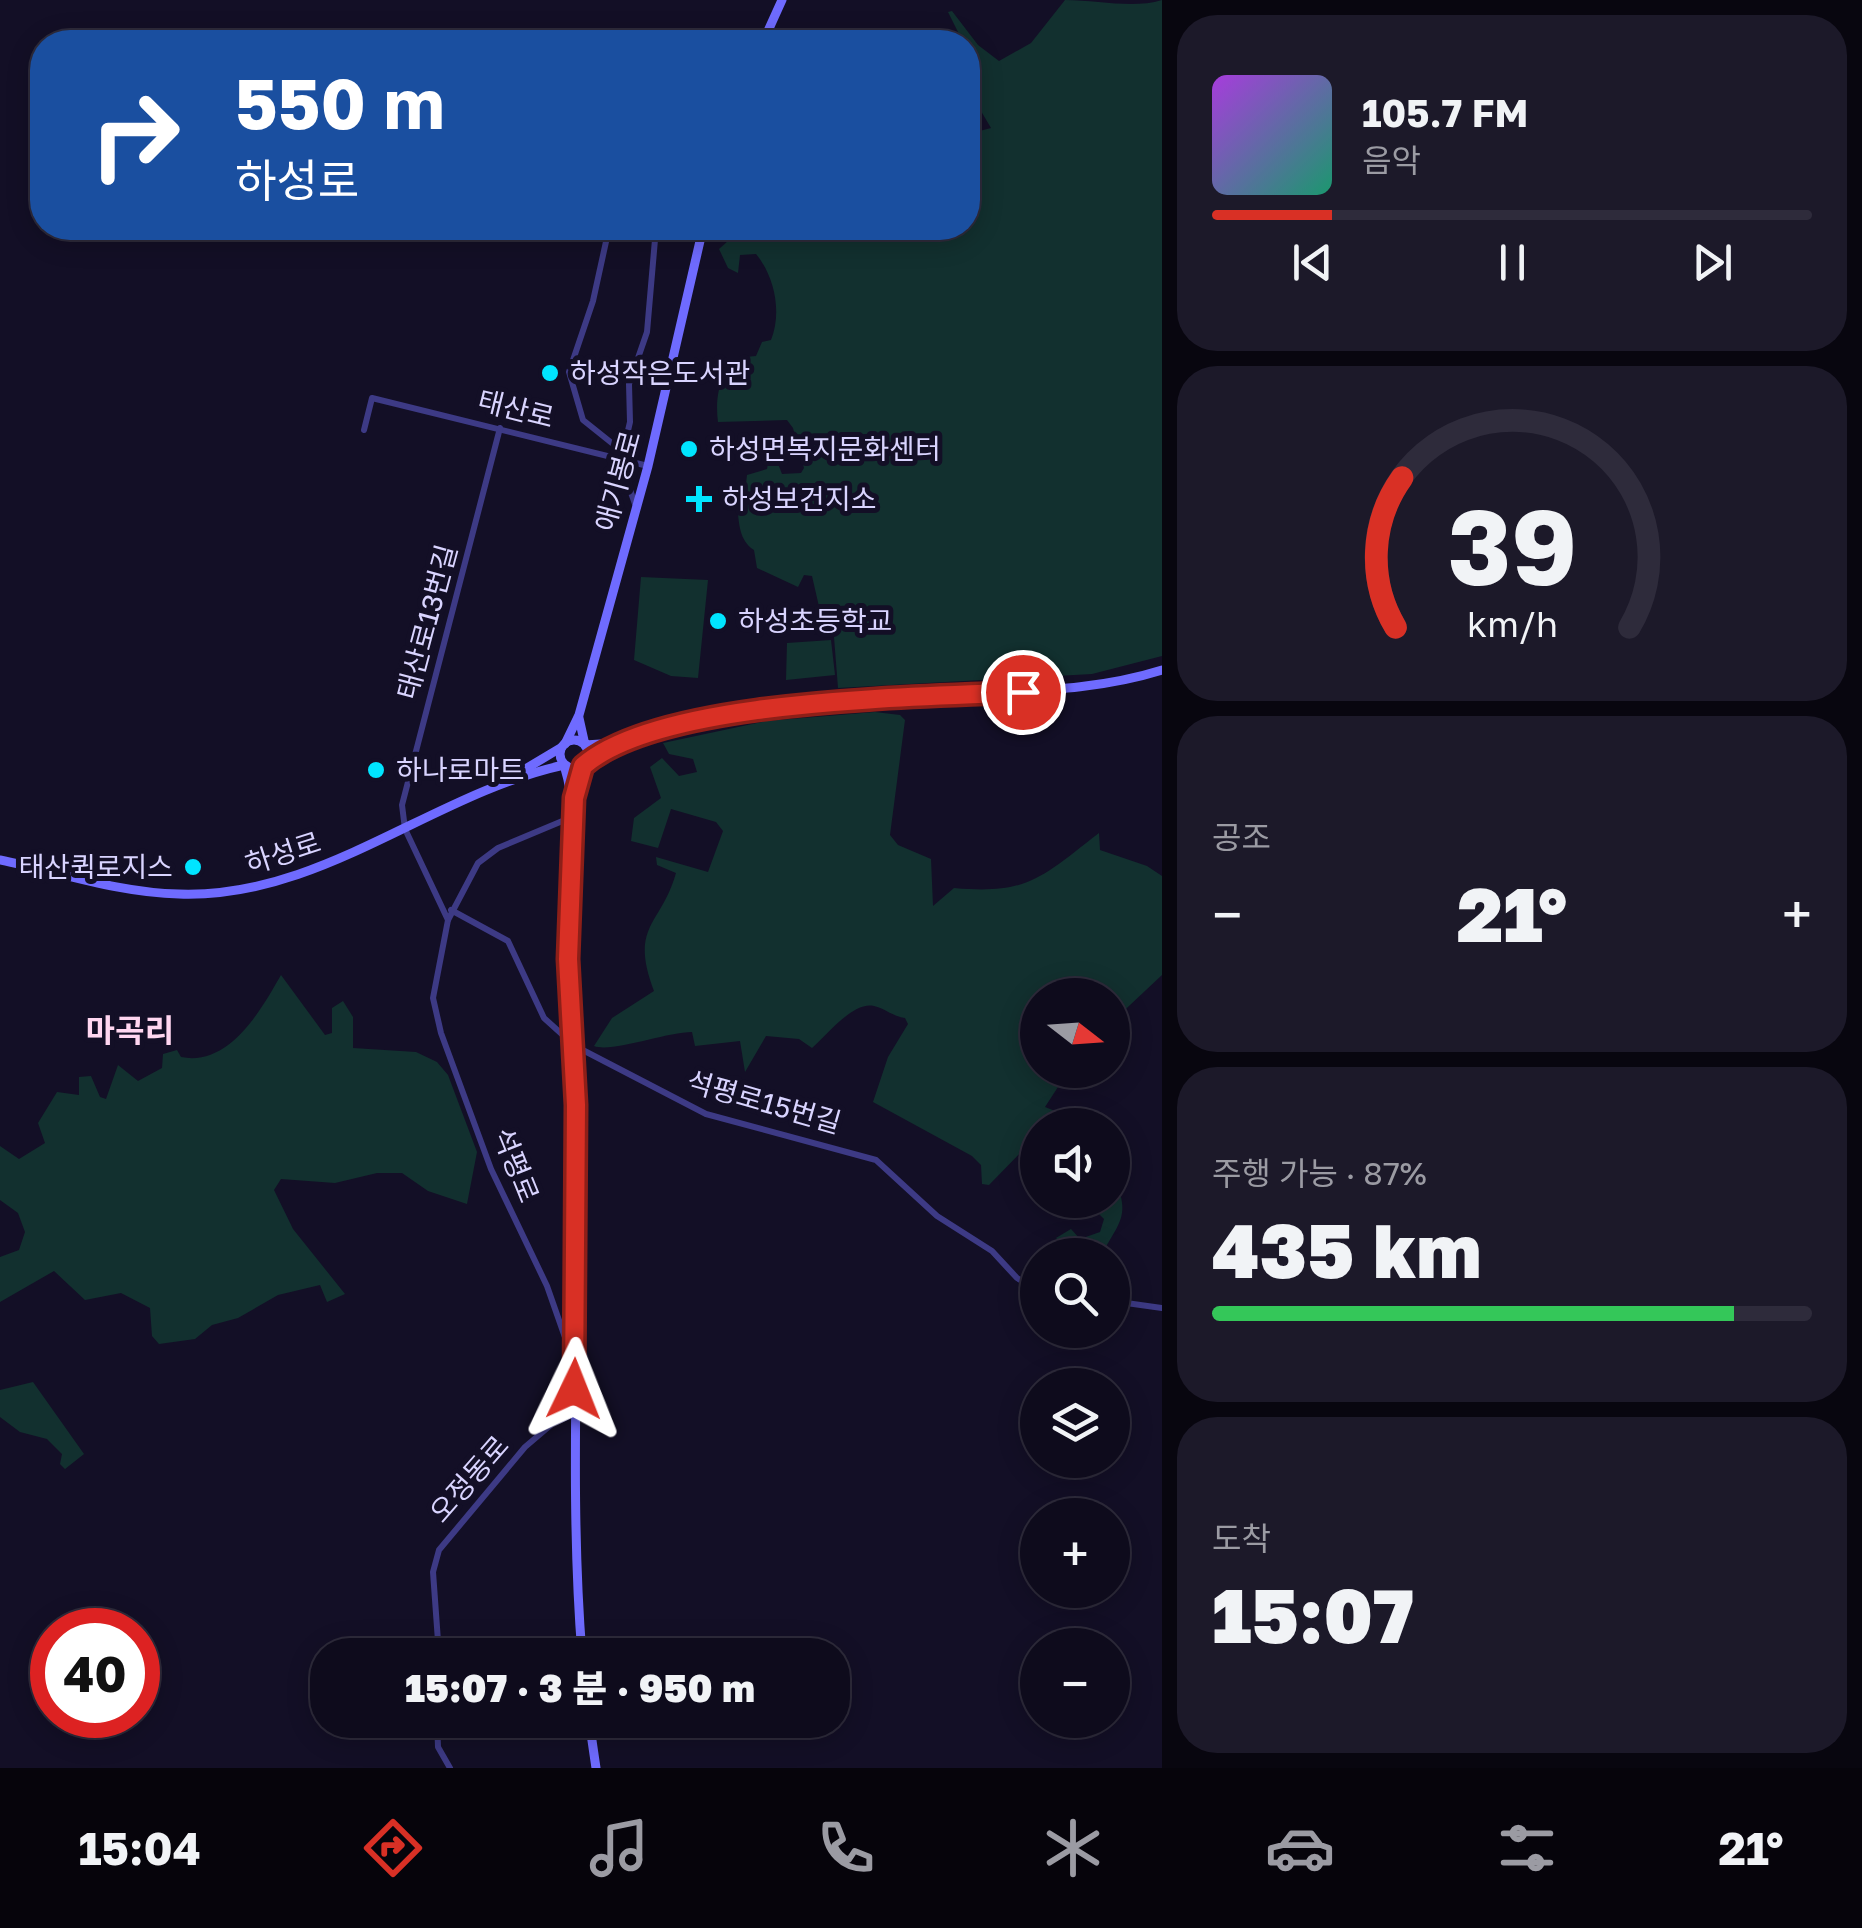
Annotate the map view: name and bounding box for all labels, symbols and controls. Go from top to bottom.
text: 550 m [235,60,445,144]
icon: right [70,70,200,200]
text: 105.7 FM [1362,90,1528,135]
text: 음악 [1362,141,1421,179]
text: 하성로 [235,153,359,207]
icon: previous [1285,235,1340,290]
icon: pause [1485,235,1540,290]
icon: next [1685,235,1740,290]
place label: 하성작은도서관 [570,356,750,389]
marker: 하성작은도서관 [539,362,561,384]
street label: 태산로 [475,383,558,434]
street label: 애기봉로 [588,427,647,535]
place label: 하성면복지문화센터 [709,432,941,465]
marker: 하성면복지문화센터 [678,438,700,460]
place label: 하성보건지소 [722,482,877,515]
text: 39 [1447,483,1577,608]
marker: 하성보건지소 [686,486,712,512]
street label: 태산로13번길 [390,541,463,703]
text: km/h [1467,602,1557,645]
place label: 하성초등학교 [738,604,893,637]
marker: 하성초등학교 [707,610,729,632]
pin [981,650,1066,735]
icon: arrive [996,665,1051,720]
place label: 하나로마트 [396,753,525,786]
marker: 하나로마트 [365,759,387,781]
text: 공조 [1212,818,1271,856]
street label: 하성로 [241,825,325,880]
place label: 태산퀵로지스 [18,850,173,883]
marker: 태산퀵로지스 [182,856,204,878]
text: 21° [1457,868,1567,959]
text: − [1212,881,1242,947]
text: + [1782,881,1812,947]
north arrow [1020,978,1130,1088]
map controls [1020,978,1130,1738]
district label: 마곡리 [86,1011,174,1049]
street label: 석평로15번길 [683,1064,845,1139]
button: sound [1020,1108,1130,1218]
street label: 석평로 [487,1123,546,1207]
text: 주행 가능 · 87% [1212,1154,1427,1192]
text: 435 km [1212,1204,1481,1295]
button: search [1020,1238,1130,1348]
position arrow [522,1337,626,1441]
button: layers [1020,1368,1130,1478]
street label: 오정동로 [422,1429,515,1528]
button: + [1020,1498,1130,1608]
text: 도착 [1212,1519,1271,1557]
text: 15:07 [1212,1569,1414,1660]
speed limit sign: 40 [30,1608,160,1738]
button: − [1020,1628,1130,1738]
text: 15:07 · 3 분 · 950 m [405,1665,755,1710]
icon: directions [358,1813,428,1883]
icon: music [584,1813,654,1883]
icon: phone [811,1813,881,1883]
icon: climate [1038,1813,1108,1883]
icon: car [1265,1813,1335,1883]
icon: filters [1492,1813,1562,1883]
text: 15:04 [78,1821,201,1875]
text: 21° [1718,1821,1784,1875]

